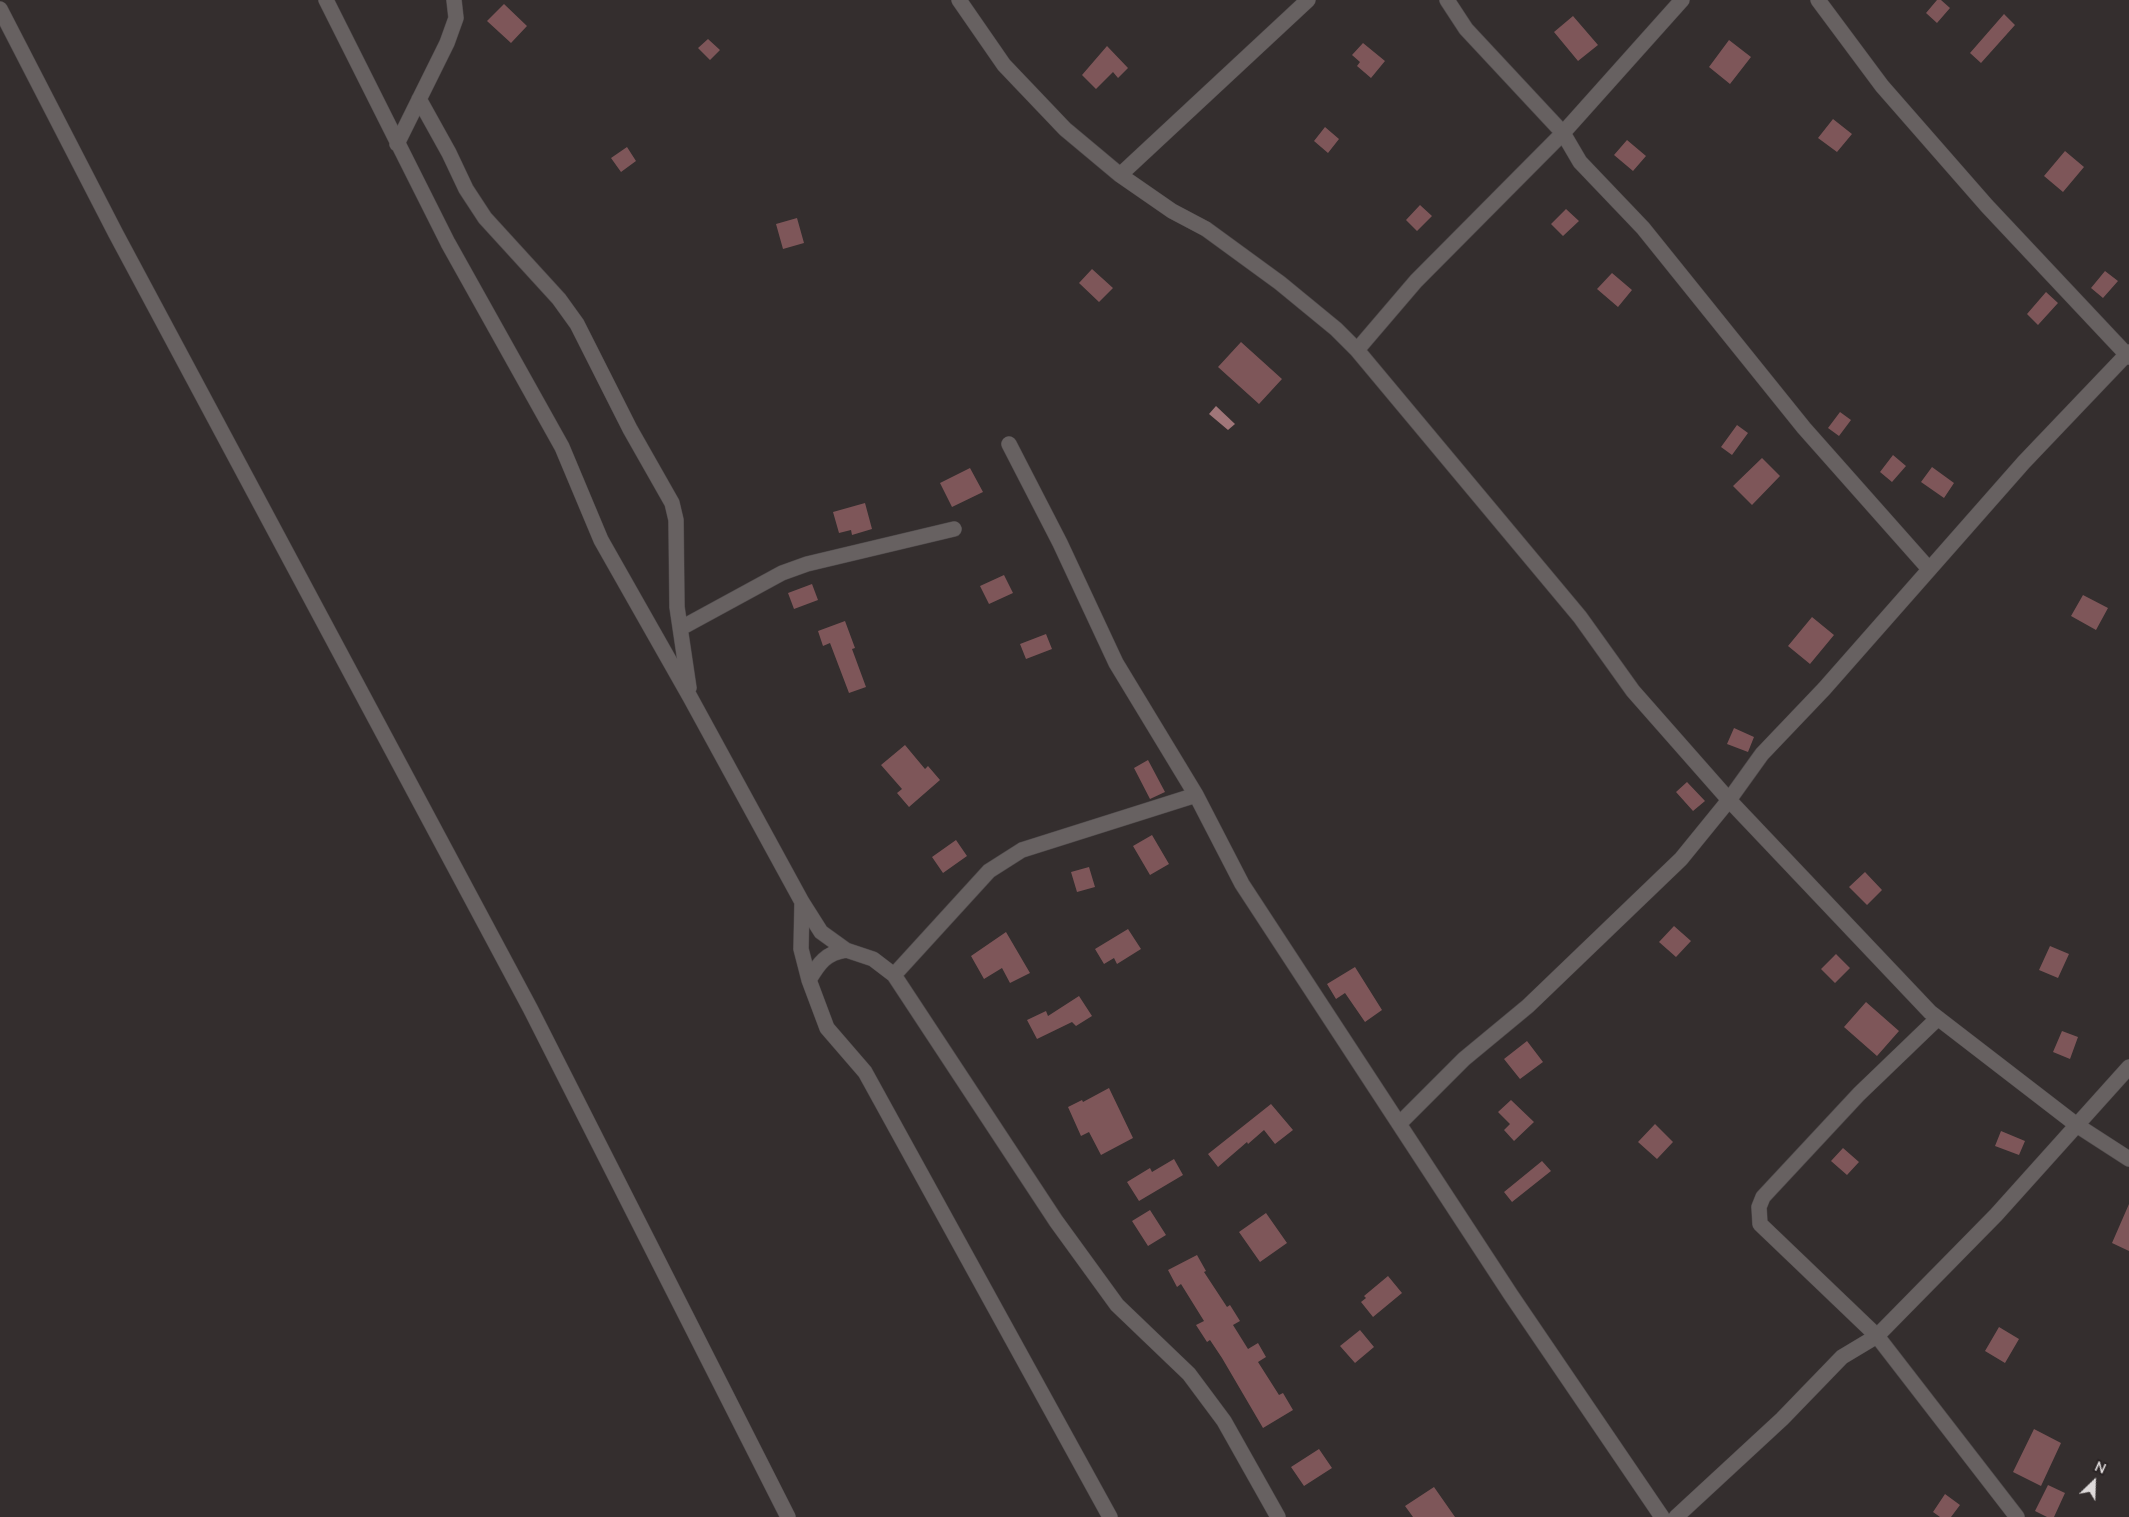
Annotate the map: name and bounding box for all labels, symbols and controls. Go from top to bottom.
north arrow [2069,1457,2119,1507]
text: N [2092,1457,2109,1479]

